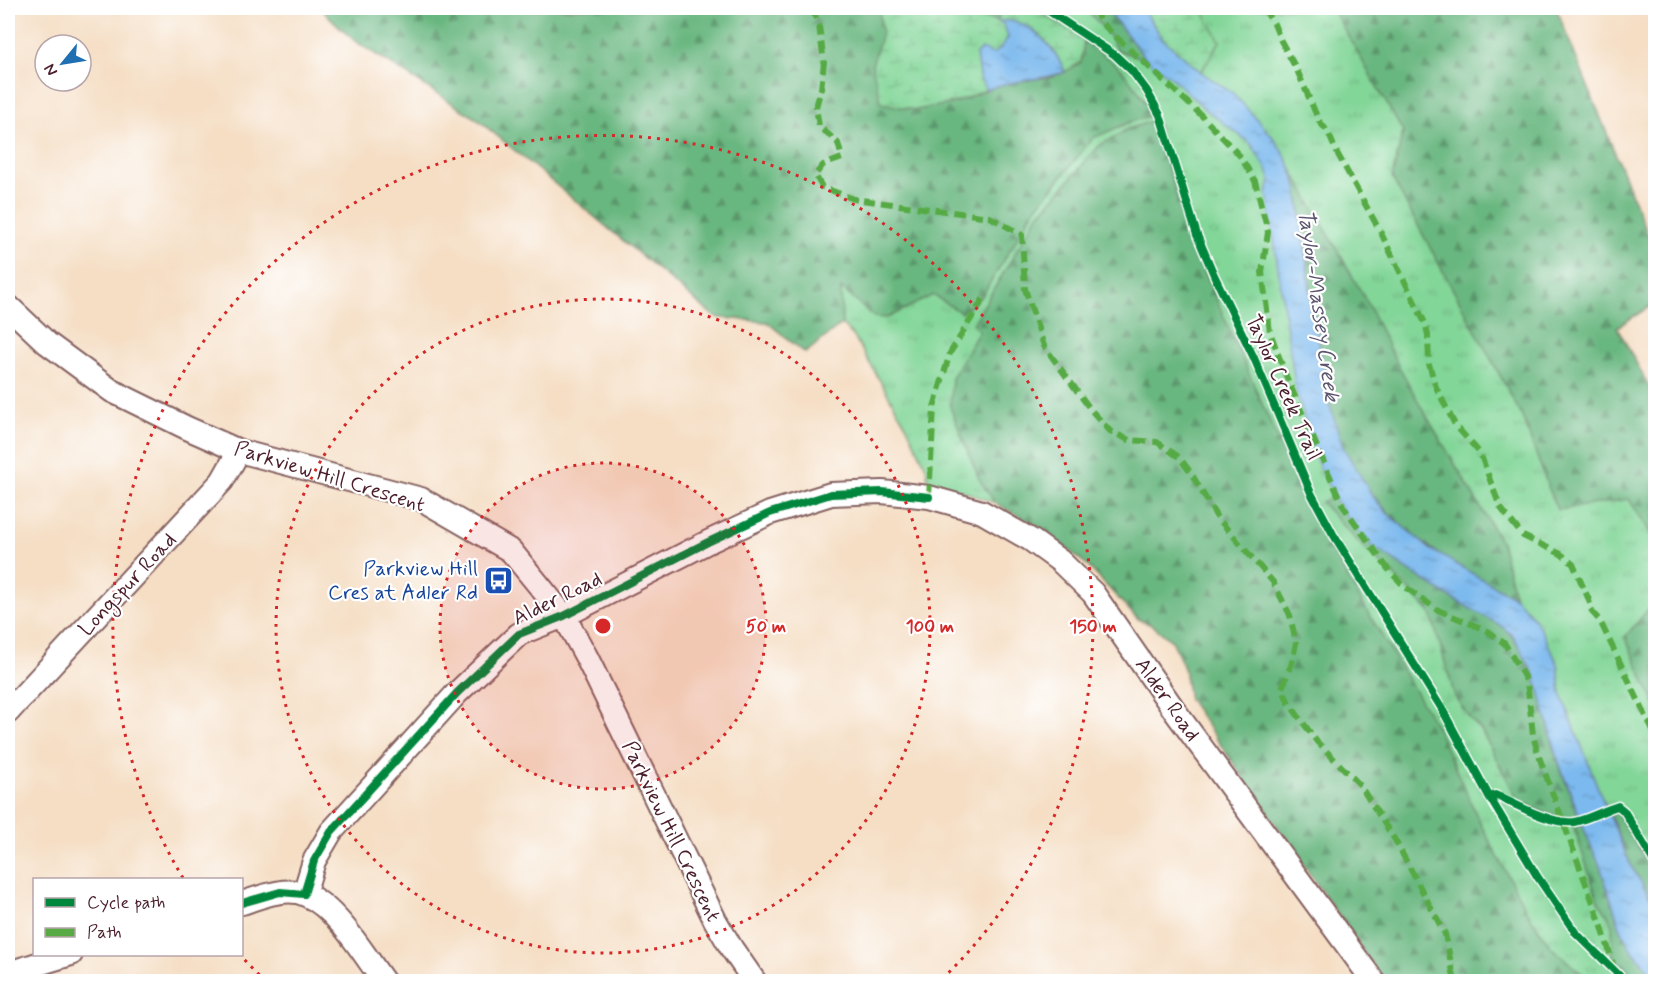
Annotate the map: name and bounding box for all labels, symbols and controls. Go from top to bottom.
north arrow [33,33,93,93]
text: N [40,60,63,80]
water label: Taylor-Massey Creek [1291,207,1346,405]
street label: Taylor Creek Trail [1238,310,1328,465]
street label: Parkview Hill Crescent [231,435,429,519]
street label: Longspur Road [73,527,184,643]
place label: Parkview Hill Cres at Adler Rd [328,555,478,607]
bus stop icon: Parkview Hill Cres at Adler Rd [483,564,515,596]
street label: Alder Road [508,565,607,633]
text: 50 m [746,615,786,639]
text: 100 m [906,615,954,639]
text: 150 m [1069,615,1117,639]
centre of rings [593,616,613,636]
street label: Alder Road [1128,652,1206,747]
street label: Parkview Hill Crescent [615,736,727,927]
legend [33,878,243,956]
text: Cycle path [87,891,165,915]
text: Path [87,921,122,945]

